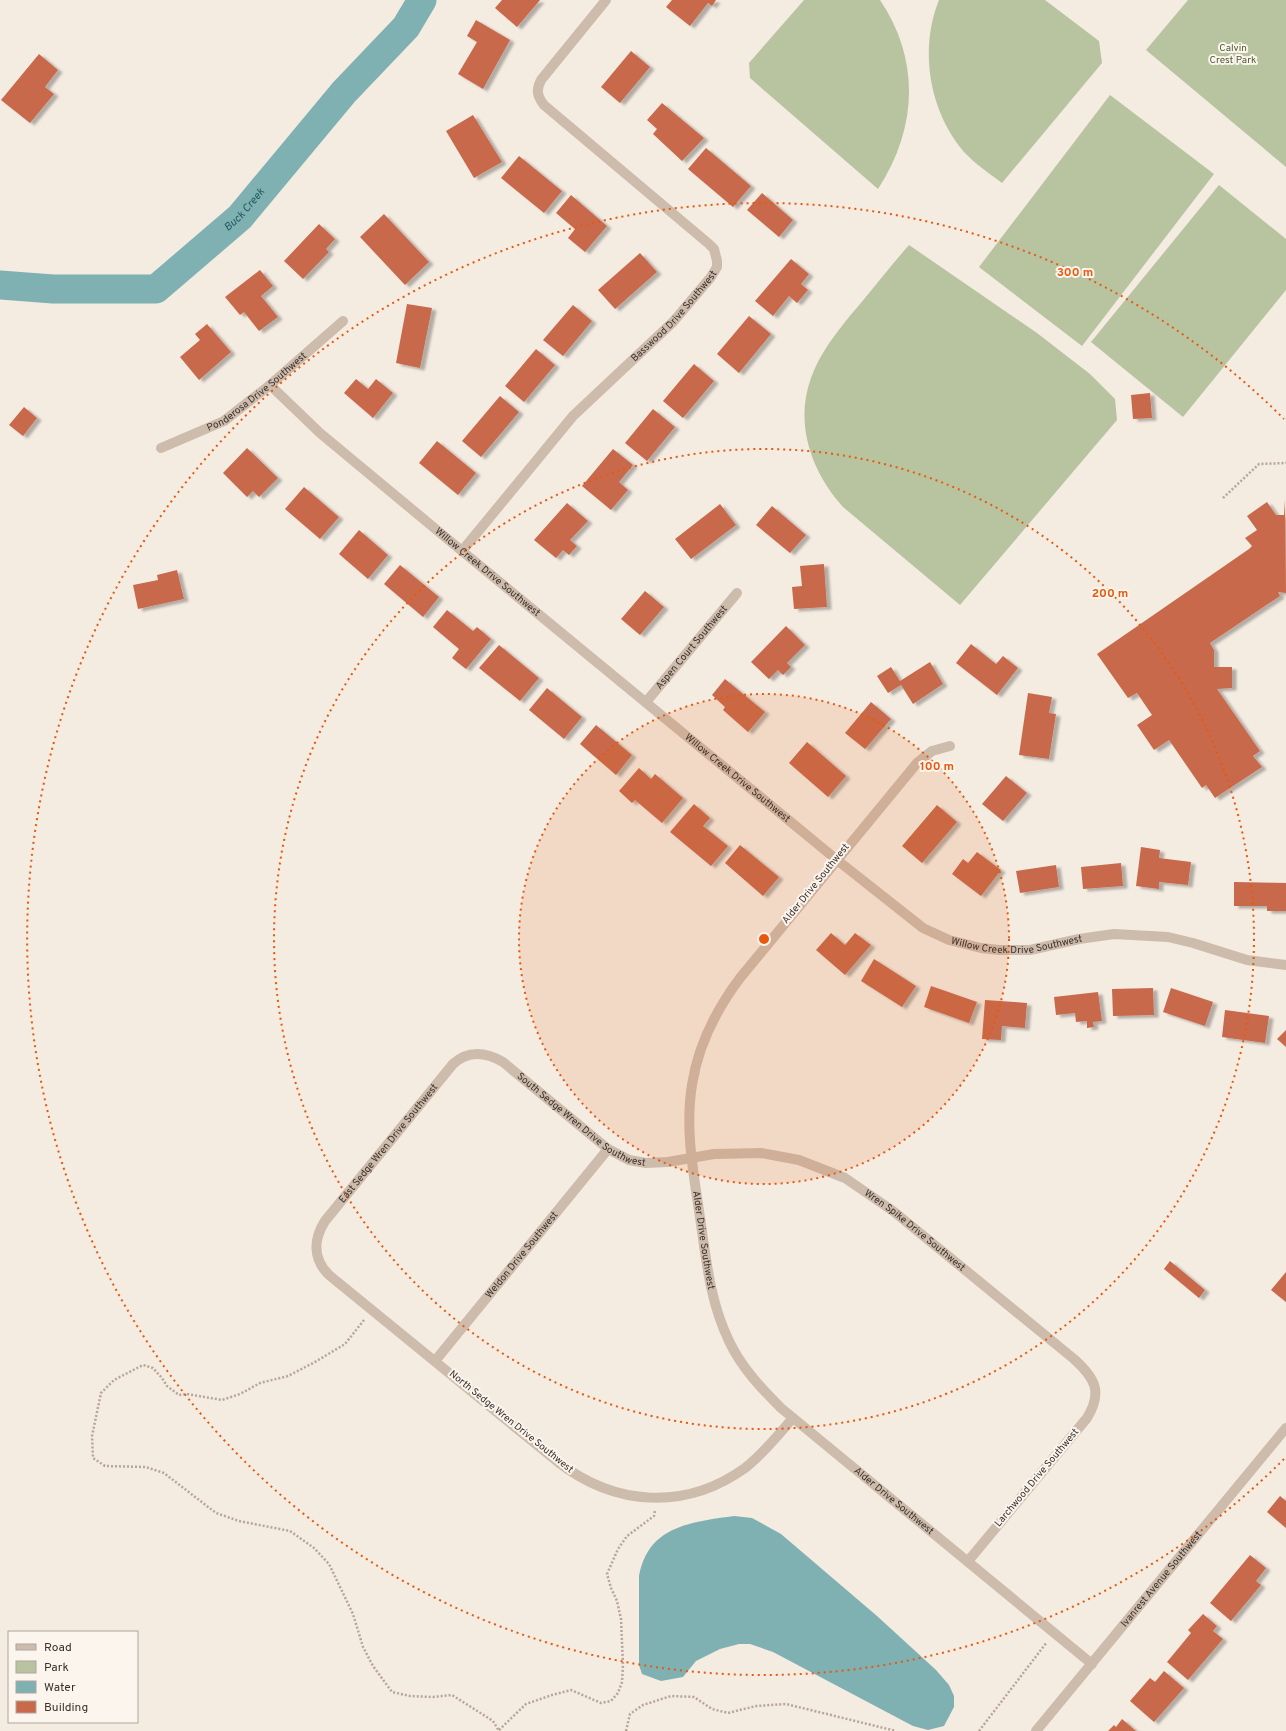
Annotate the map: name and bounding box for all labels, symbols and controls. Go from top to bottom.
park label: Calvin Crest Park [1210,42,1256,67]
water label: Buck Creek [221,185,268,235]
text: 300 m [1057,265,1093,281]
street label: Basswood Drive Southwest [628,268,720,365]
street label: Ponderosa Drive Southwest [205,349,309,434]
street label: Willow Creek Drive Southwest [432,525,543,619]
text: 200 m [1092,586,1128,602]
street label: Aspen Court Southwest [653,603,730,692]
street label: Willow Creek Drive Southwest [682,731,793,825]
text: 100 m [920,759,954,775]
street label: Alder Drive Southwest [780,841,853,927]
centre of rings [757,932,771,946]
street label: Willow Creek Drive Southwest [950,932,1083,957]
street label: South Sedge Wren Drive Southwest [514,1070,647,1169]
street label: East Sedge Wren Drive Southwest [336,1081,441,1206]
street label: Wren Spike Drive Southwest [862,1187,968,1274]
street label: Alder Drive Southwest [690,1190,718,1291]
street label: Weldon Drive Southwest [482,1209,561,1301]
street label: North Sedge Wren Drive Southwest [446,1368,576,1476]
street label: Larchwood Drive Southwest [992,1426,1082,1530]
street label: Alder Drive Southwest [851,1464,937,1538]
street label: Ivanrest Avenue Southwest [1118,1528,1205,1630]
legend [8,1631,138,1723]
text: Road [44,1640,72,1656]
text: Park [44,1660,69,1676]
text: Water [44,1680,76,1696]
text: Building [44,1700,88,1716]

